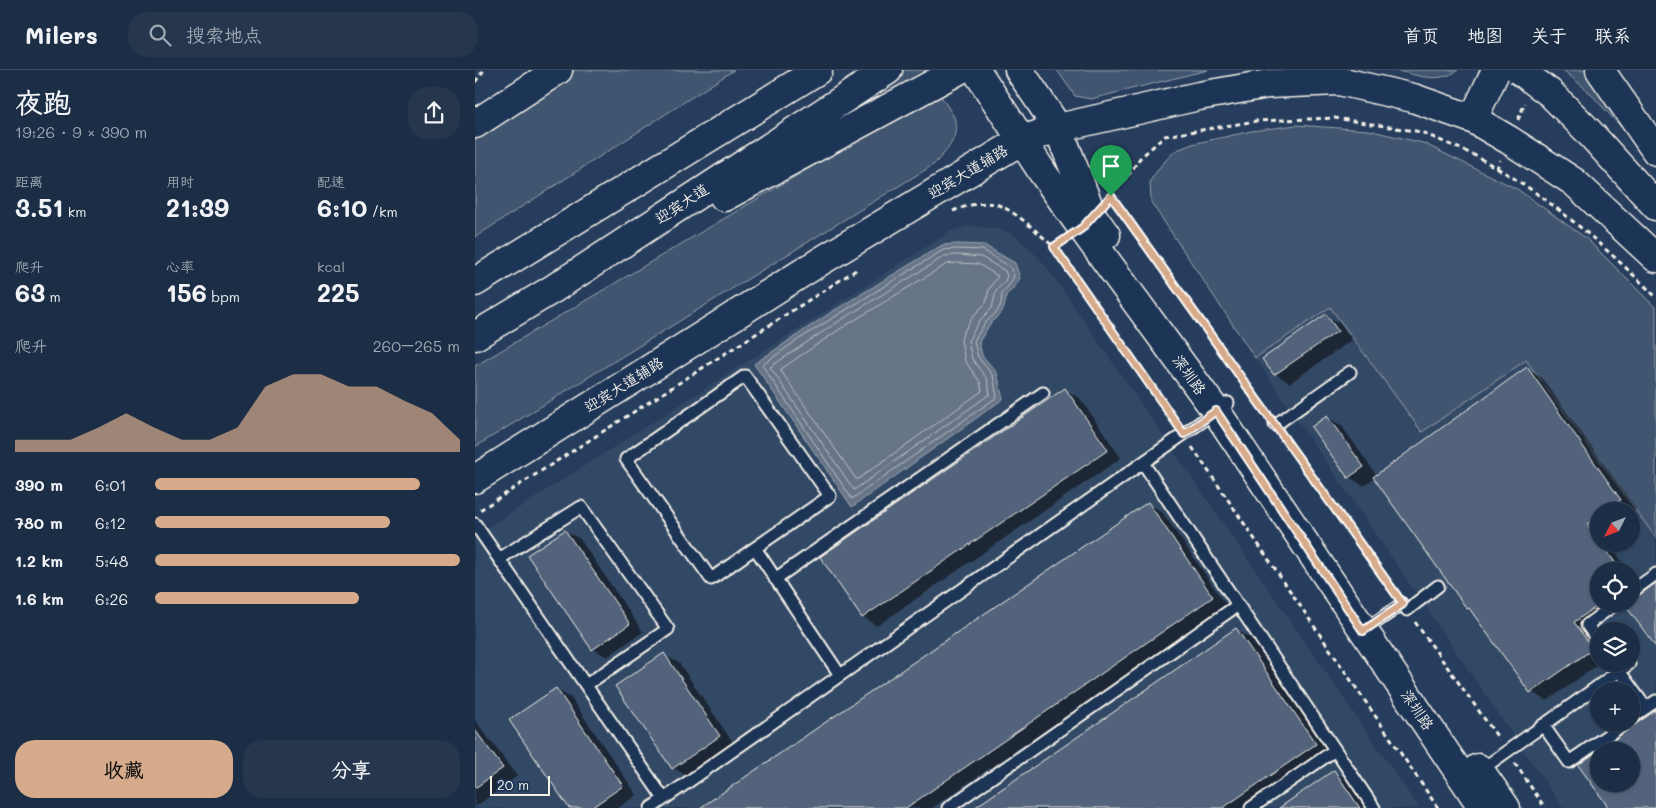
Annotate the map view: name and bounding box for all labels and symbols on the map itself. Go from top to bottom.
street label: 迎宾大道辅路 [924,139,1011,203]
pin [1090,145,1132,196]
street label: 迎宾大道 [651,178,712,228]
street label: 深圳路 [1168,350,1211,398]
street label: 迎宾大道辅路 [580,352,667,416]
north arrow [1590,502,1640,552]
street label: 深圳路 [1397,685,1439,734]
scale bar [490,773,550,796]

